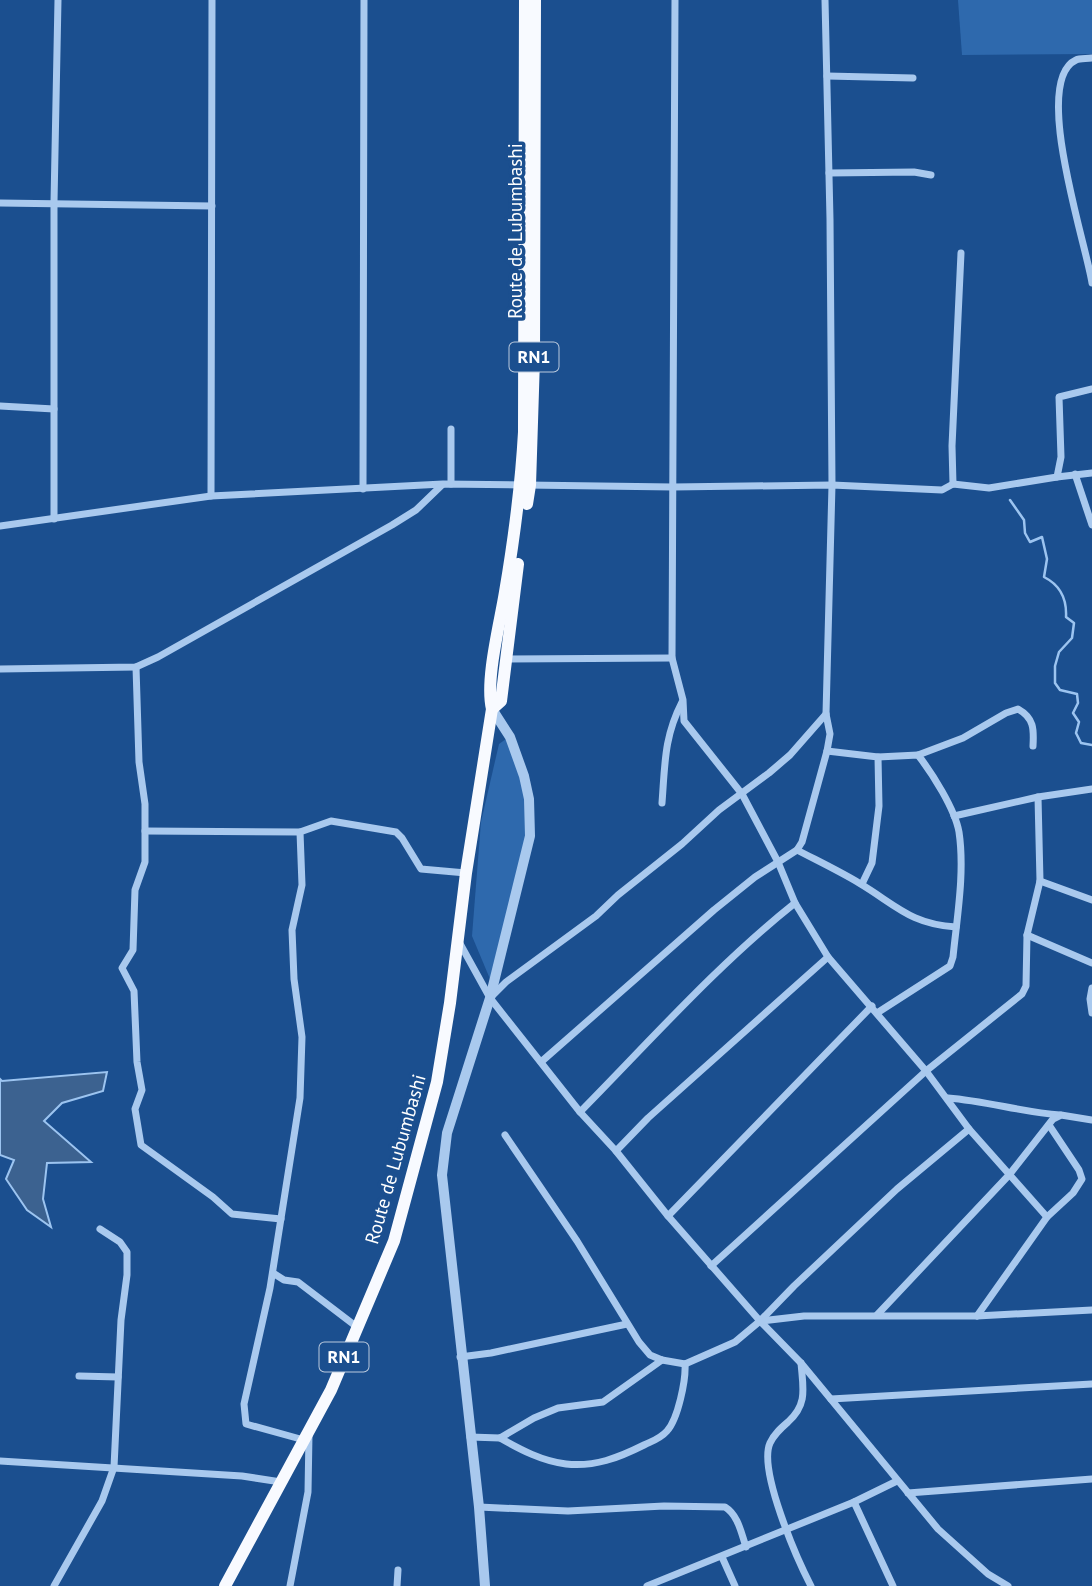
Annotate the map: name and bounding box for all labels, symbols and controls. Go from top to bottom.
street label: Route de Lubumbashi [503,143,527,319]
road number: RN1 [510,342,558,372]
street label: Route de Lubumbashi [359,1071,431,1247]
road number: RN1 [320,1342,368,1372]

